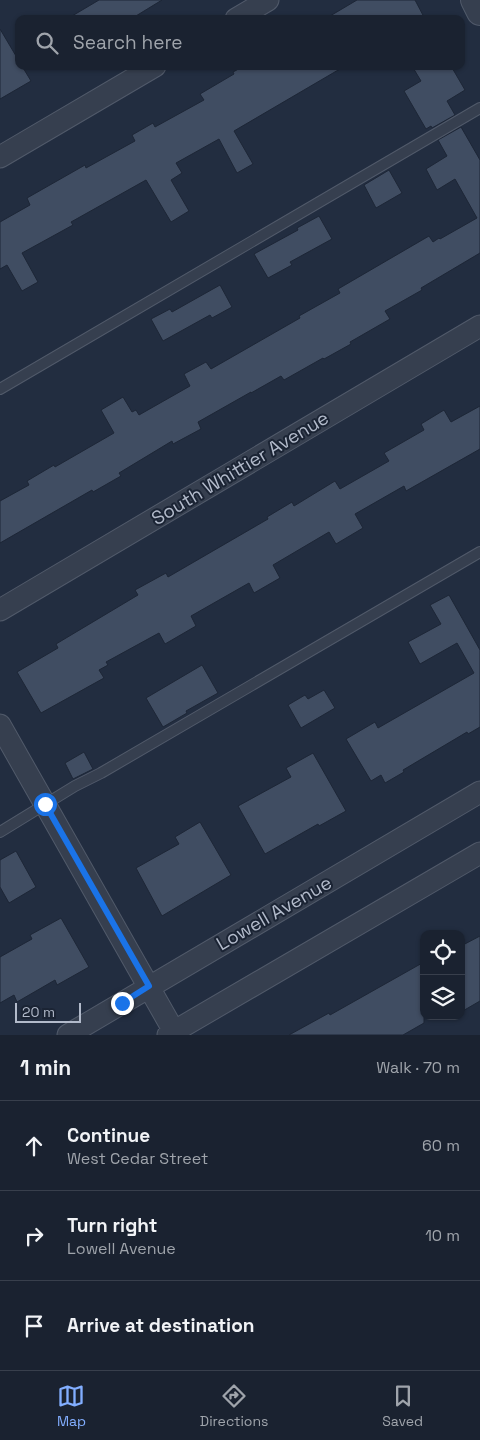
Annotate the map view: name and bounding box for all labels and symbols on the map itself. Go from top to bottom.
street label: South Whittier Avenue [147,405,333,531]
route start [34,793,57,816]
street label: Lowell Avenue [212,870,336,956]
route end [111,992,134,1015]
scale bar [15,1000,81,1023]

